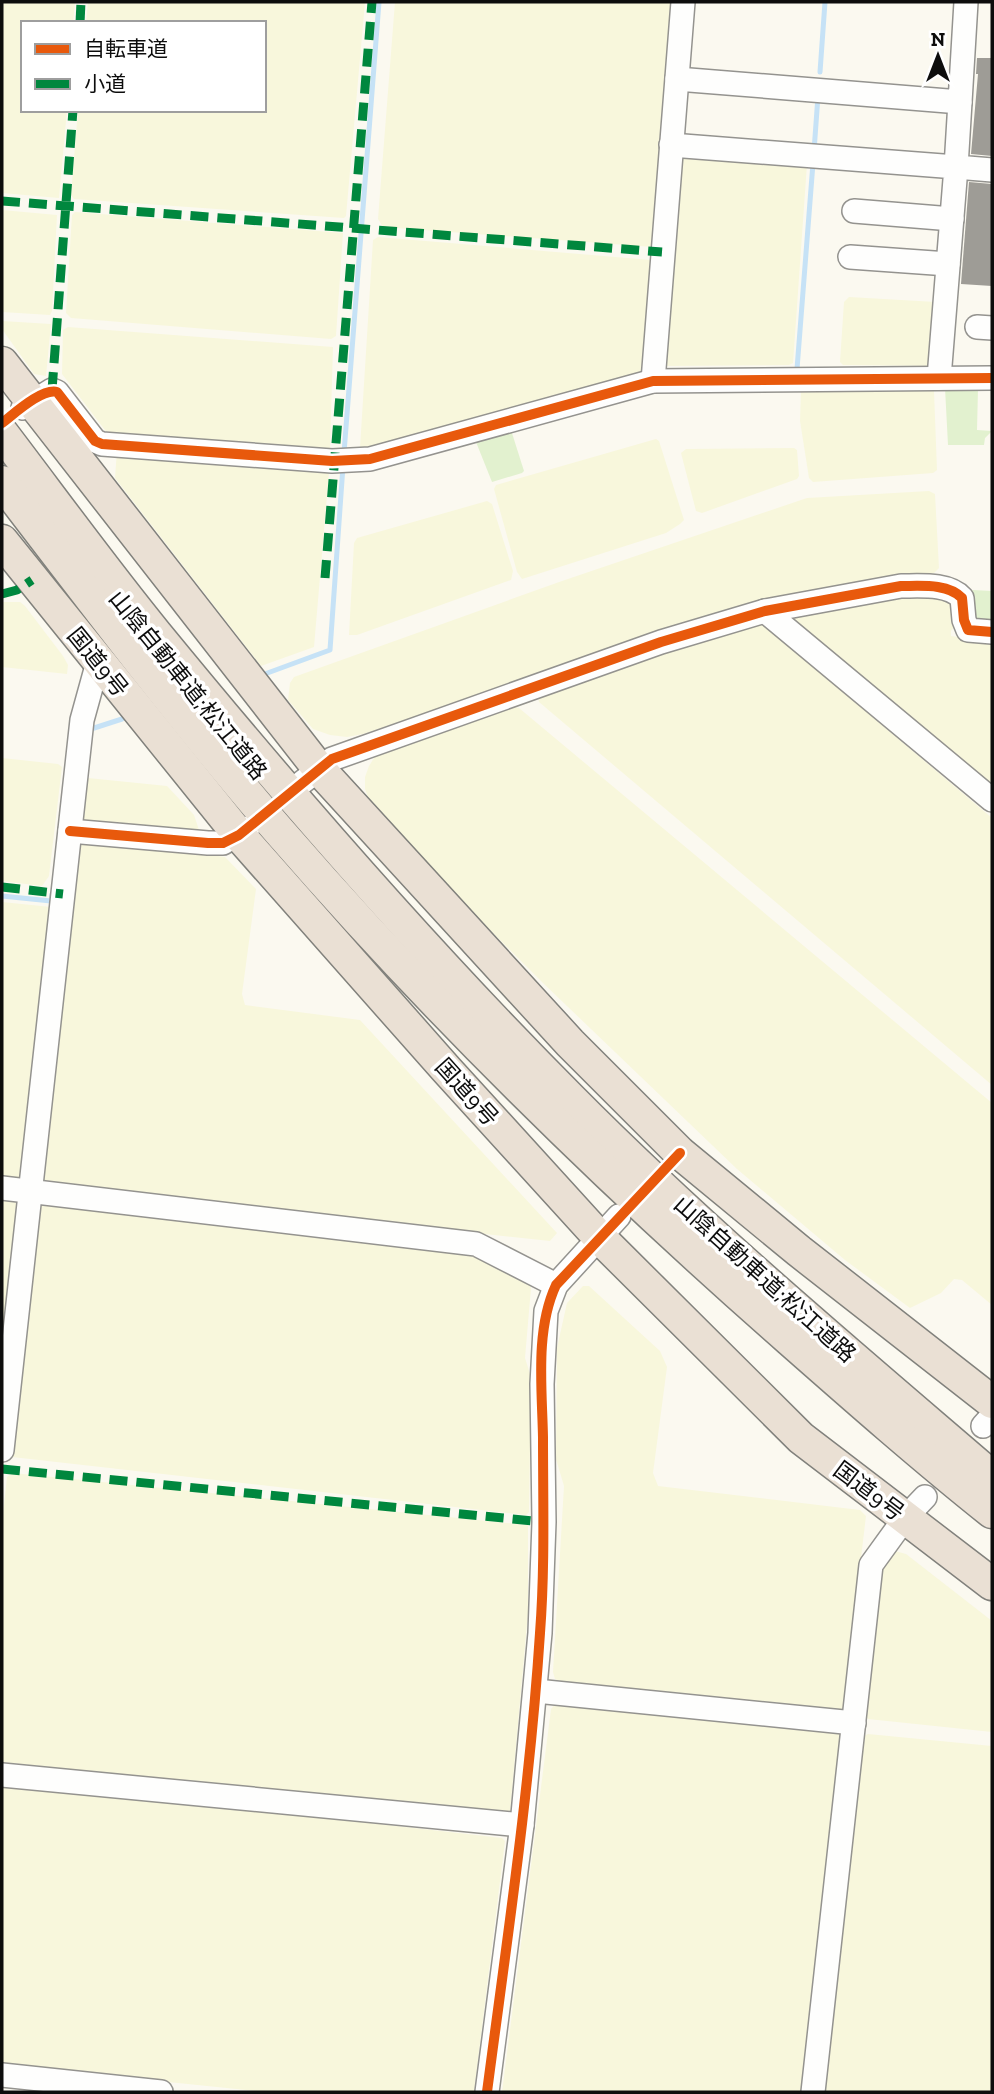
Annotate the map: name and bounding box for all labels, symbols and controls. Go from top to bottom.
legend [21,21,266,112]
north arrow [903,21,973,91]
text: N [931,28,945,51]
text: 自転車道 [84,36,168,61]
text: 小道 [84,71,126,96]
street label: 山陰自動車道;松江道路 [103,585,273,785]
street label: 国道9号 [62,622,134,702]
street label: 国道9号 [429,1052,505,1132]
street label: 山陰自動車道;松江道路 [668,1190,862,1368]
street label: 国道9号 [828,1455,910,1527]

